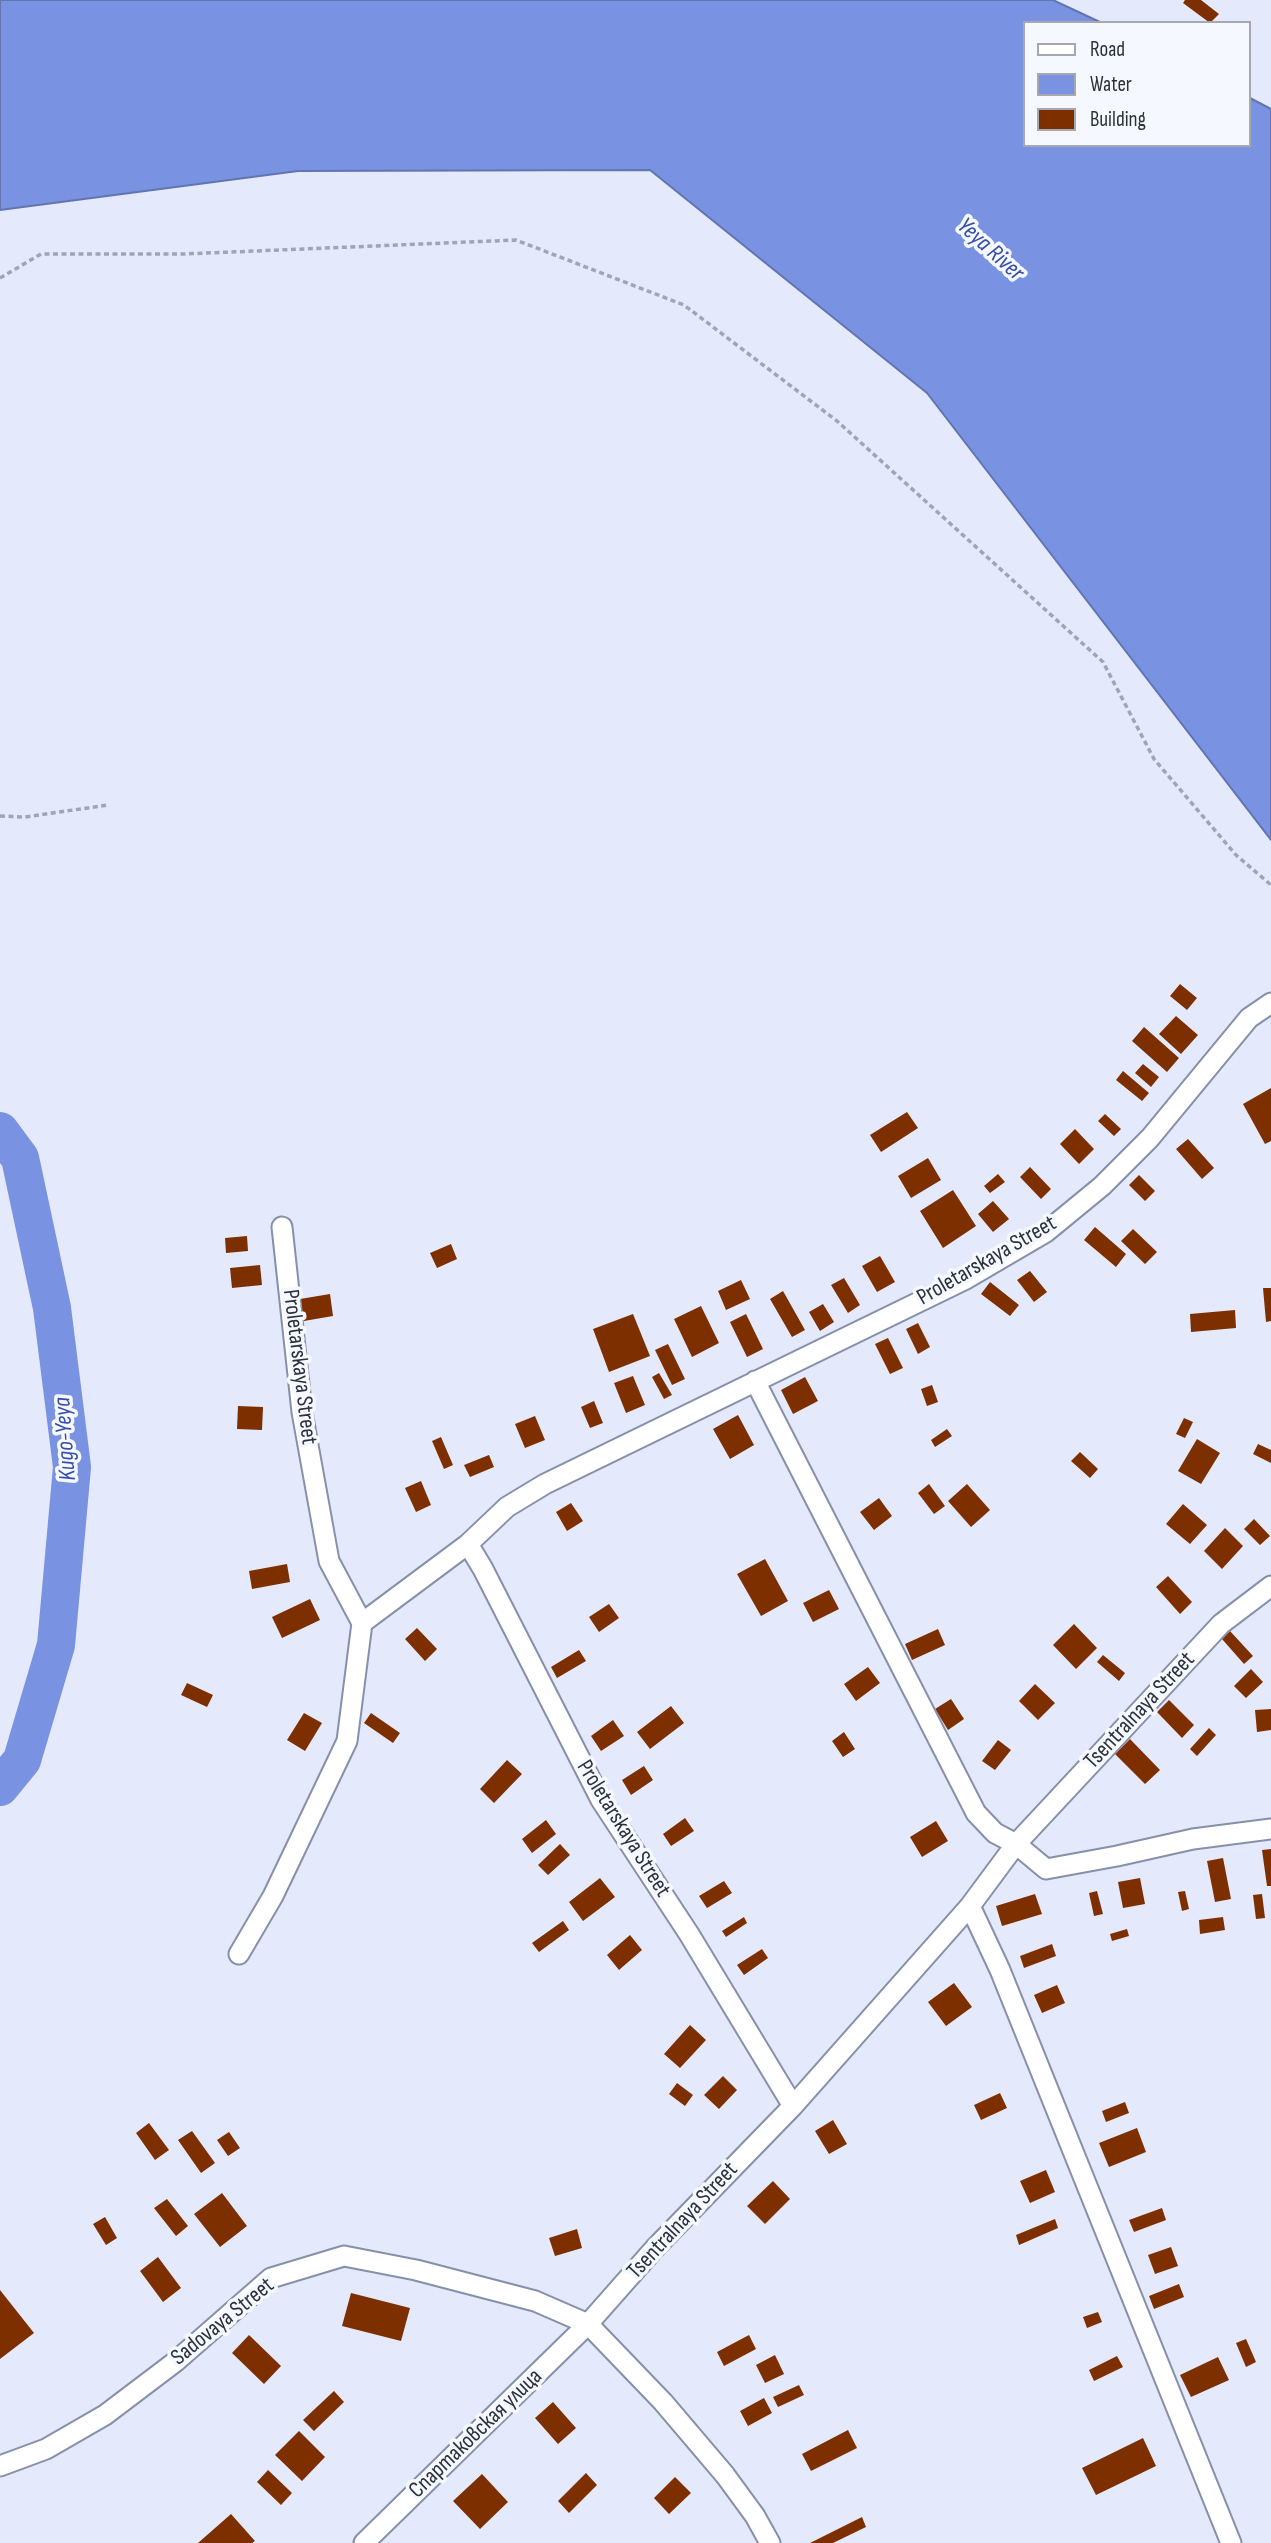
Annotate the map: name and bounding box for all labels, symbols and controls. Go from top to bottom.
legend [1023,21,1250,147]
text: Road [1090,37,1125,62]
text: Water [1090,72,1132,97]
text: Building [1090,107,1146,132]
water label: Yeya River [951,212,1029,288]
street label: Proletarskaya Street [912,1210,1062,1312]
street label: Proletarskaya Street [276,1288,322,1446]
water label: Kugo-Yeya [49,1396,83,1482]
street label: Tsentralnaya Street [1079,1647,1201,1775]
street label: Proletarskaya Street [570,1755,676,1903]
street label: Tsentralnaya Street [622,2157,744,2285]
street label: Sadovaya Street [166,2272,280,2372]
street label: Спартаковская улица [404,2363,548,2505]

